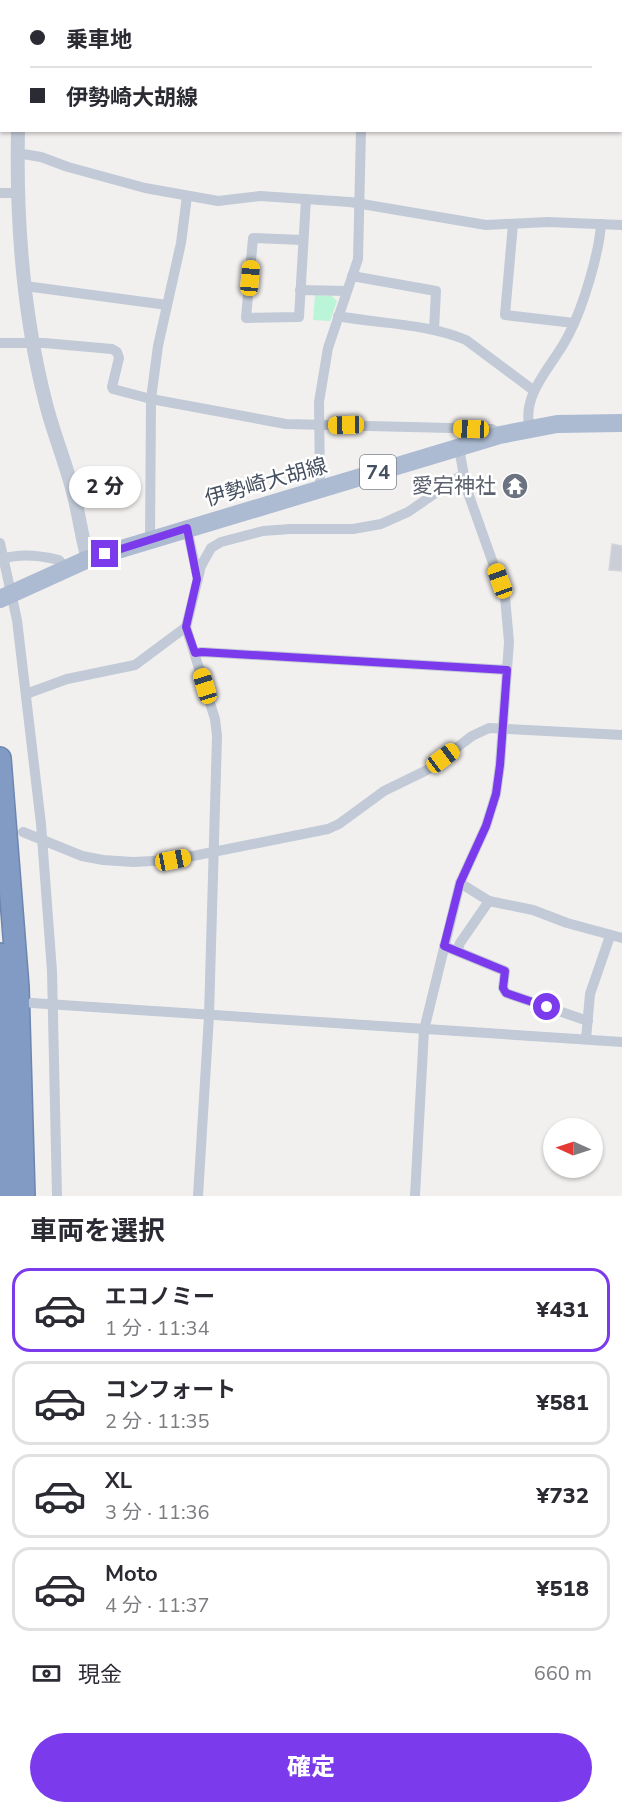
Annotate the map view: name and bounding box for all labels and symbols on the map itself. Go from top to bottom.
car [239,259,261,297]
car [328,416,364,434]
car [453,419,489,439]
street label: 伊勢崎大胡線 [202,451,330,513]
road number: 74 [360,455,396,489]
callout: 2 分 [69,467,141,509]
temple icon: 愛宕神社 [500,471,530,501]
place label: 愛宕神社 [412,472,496,500]
route end [91,540,118,567]
car [485,561,515,601]
car [191,666,219,706]
car [423,740,463,776]
car [154,848,192,872]
route start [533,993,560,1020]
north arrow [543,1118,603,1178]

